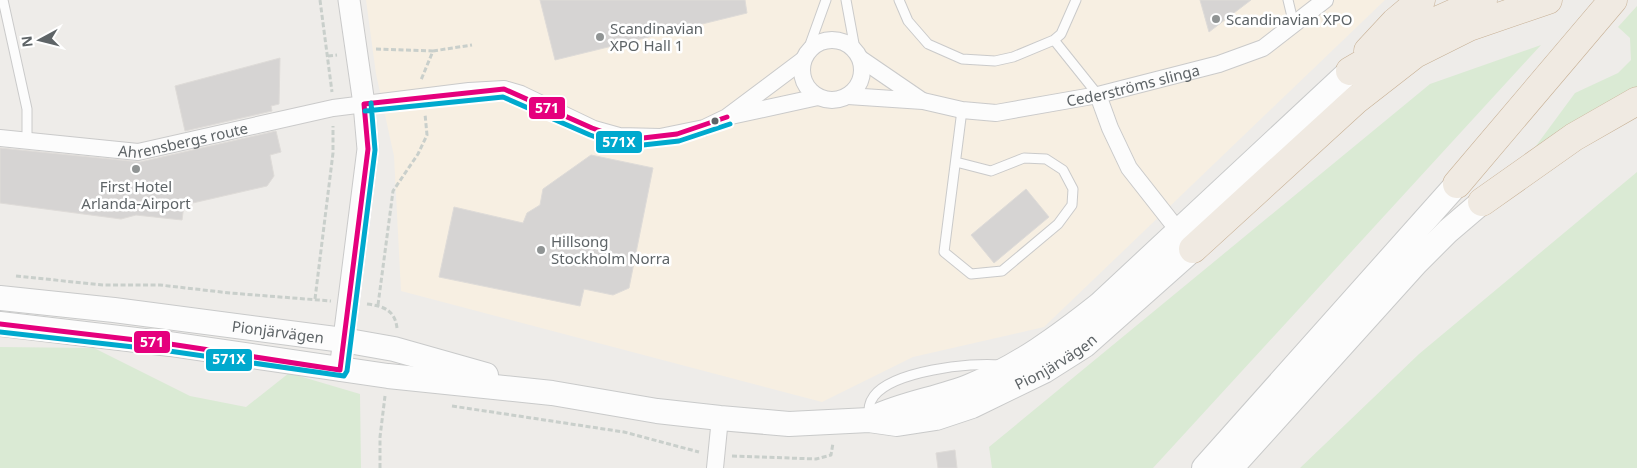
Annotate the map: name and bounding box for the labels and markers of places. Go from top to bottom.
place label: Scandinavian XPO [1226,9,1353,29]
marker: Scandinavian XPO [1210,13,1222,25]
place label: Scandinavian XPO Hall 1 [610,18,703,55]
marker: Scandinavian XPO Hall 1 [594,31,606,43]
unlabelled marker [710,116,720,126]
marker: First Hotel Arlanda-Airport [130,163,142,175]
place label: First Hotel Arlanda-Airport [81,176,191,213]
place label: Hillsong Stockholm Norra [551,231,670,268]
marker: Hillsong Stockholm Norra [535,244,547,256]

